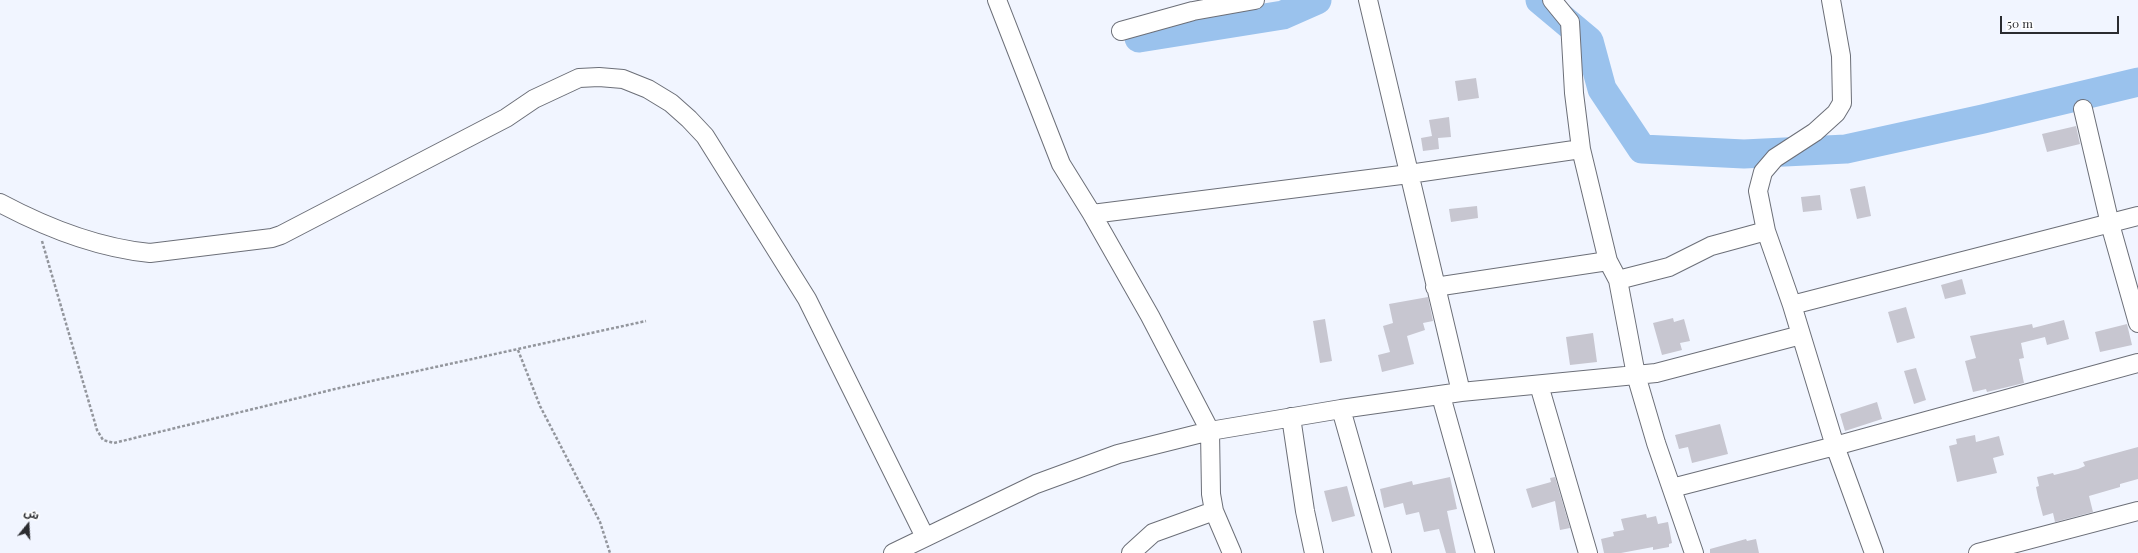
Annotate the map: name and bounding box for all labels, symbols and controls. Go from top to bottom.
scale bar [2002,8,2121,34]
text: 50 m [2007,15,2033,31]
text: ش [22,504,41,523]
north arrow [8,505,48,545]

